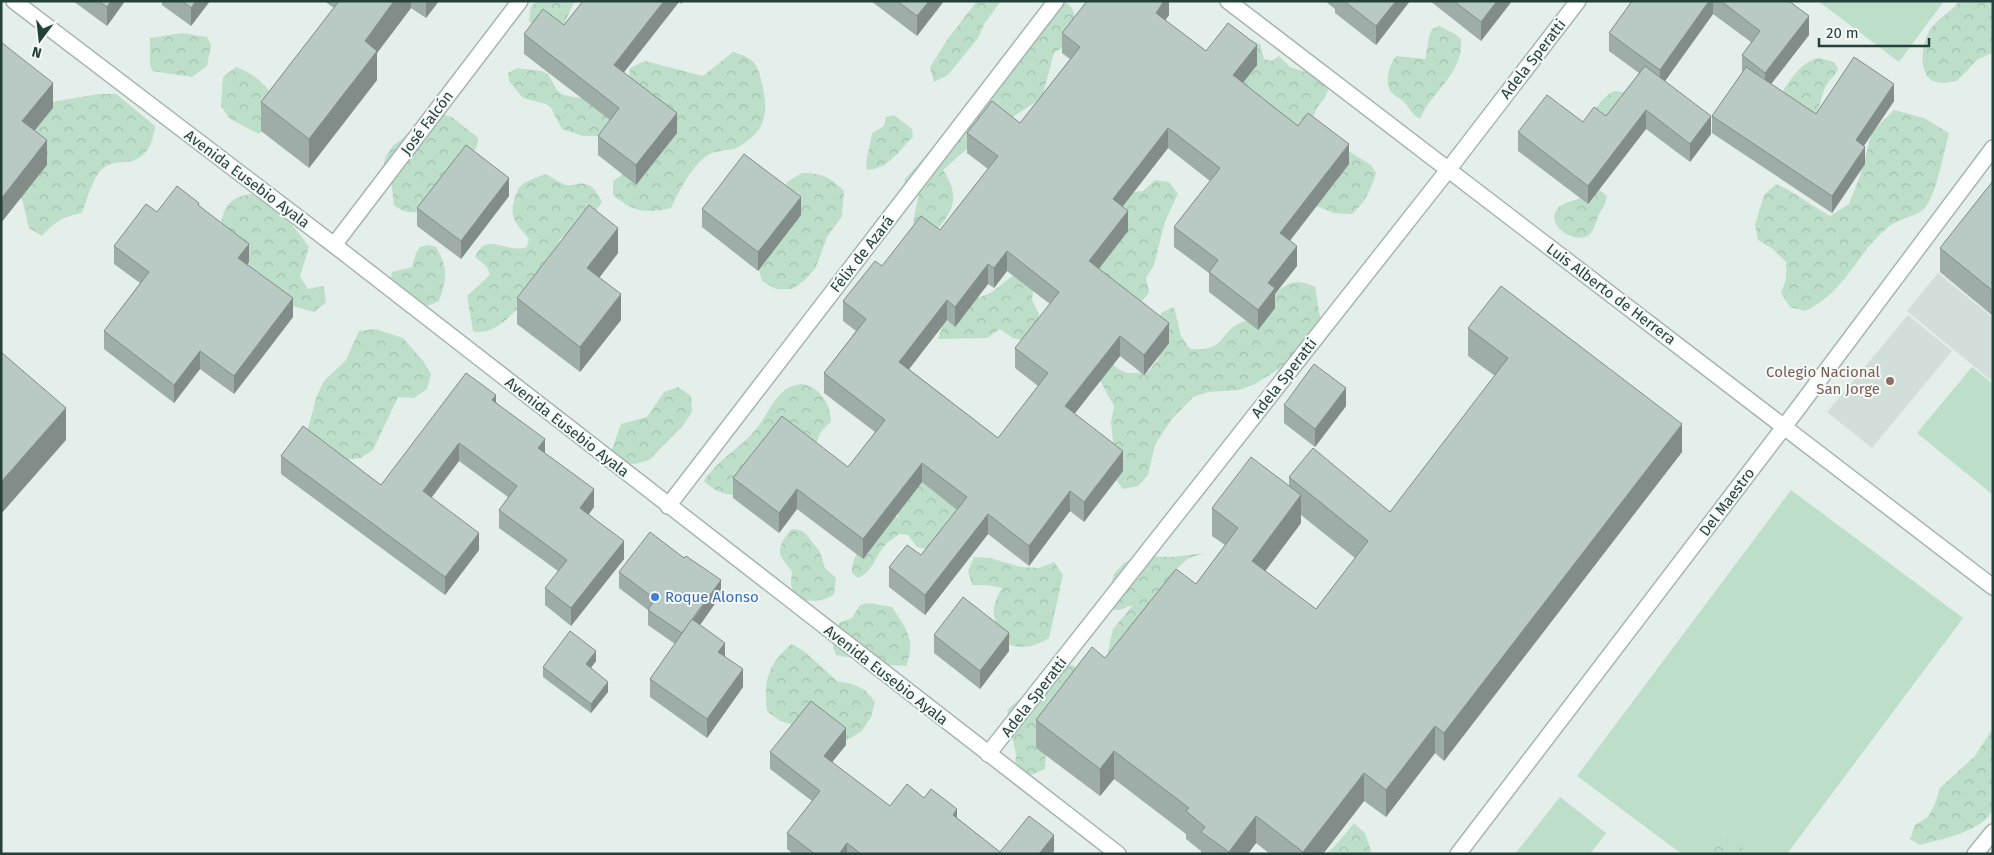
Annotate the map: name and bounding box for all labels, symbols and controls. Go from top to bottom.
north arrow [15,15,65,65]
scale bar [1819,15,1929,47]
street label: Adela Speratti [1496,16,1570,102]
text: 20 m [1826,24,1859,42]
text: N [30,43,43,61]
street label: José Falcón [397,87,457,159]
street label: Avenida Eusebio Ayala [181,126,313,232]
street label: Félix de Azará [826,212,898,296]
street label: Luis Alberto de Herrera [1543,240,1679,348]
street label: Adela Speratti [1247,335,1321,421]
place label: Colegio Nacional San Jorge [1766,363,1881,398]
street label: Avenida Eusebio Ayala [502,373,632,481]
marker: Colegio Nacional San Jorge [1884,375,1896,387]
street label: Del Maestro [1696,464,1758,540]
place label: Roque Alonso [665,588,759,606]
marker: Roque Alonso [649,591,661,603]
street label: Avenida Eusebio Ayala [821,621,951,729]
street label: Adela Speratti [997,654,1071,740]

